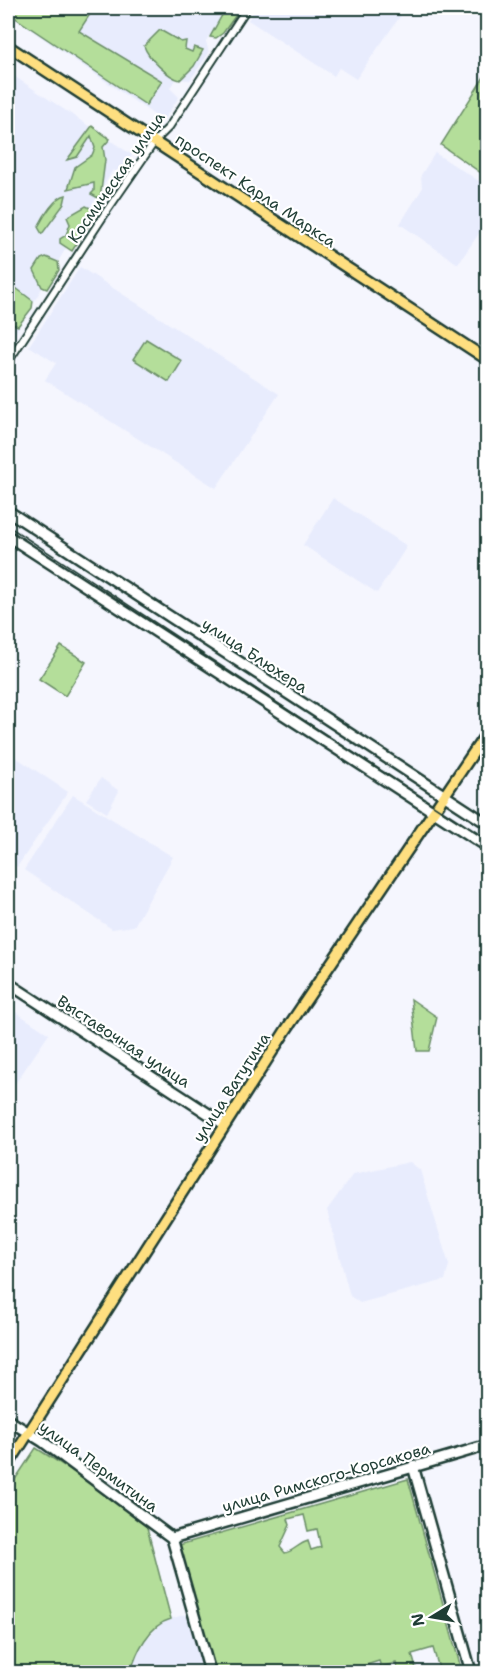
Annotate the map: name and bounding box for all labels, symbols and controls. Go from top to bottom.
street label: Космическая улица [63,108,170,247]
street label: проспект Карла Маркса [171,129,340,252]
street label: улица Блюхера [198,613,312,698]
street label: Выставочная улица [53,990,194,1092]
street label: улица Ватутина [188,1028,275,1146]
street label: улица Пермитина [35,1416,162,1517]
street label: улица Римского-Корсакова [219,1438,433,1517]
north arrow [402,1587,462,1647]
text: N [406,1612,429,1628]

